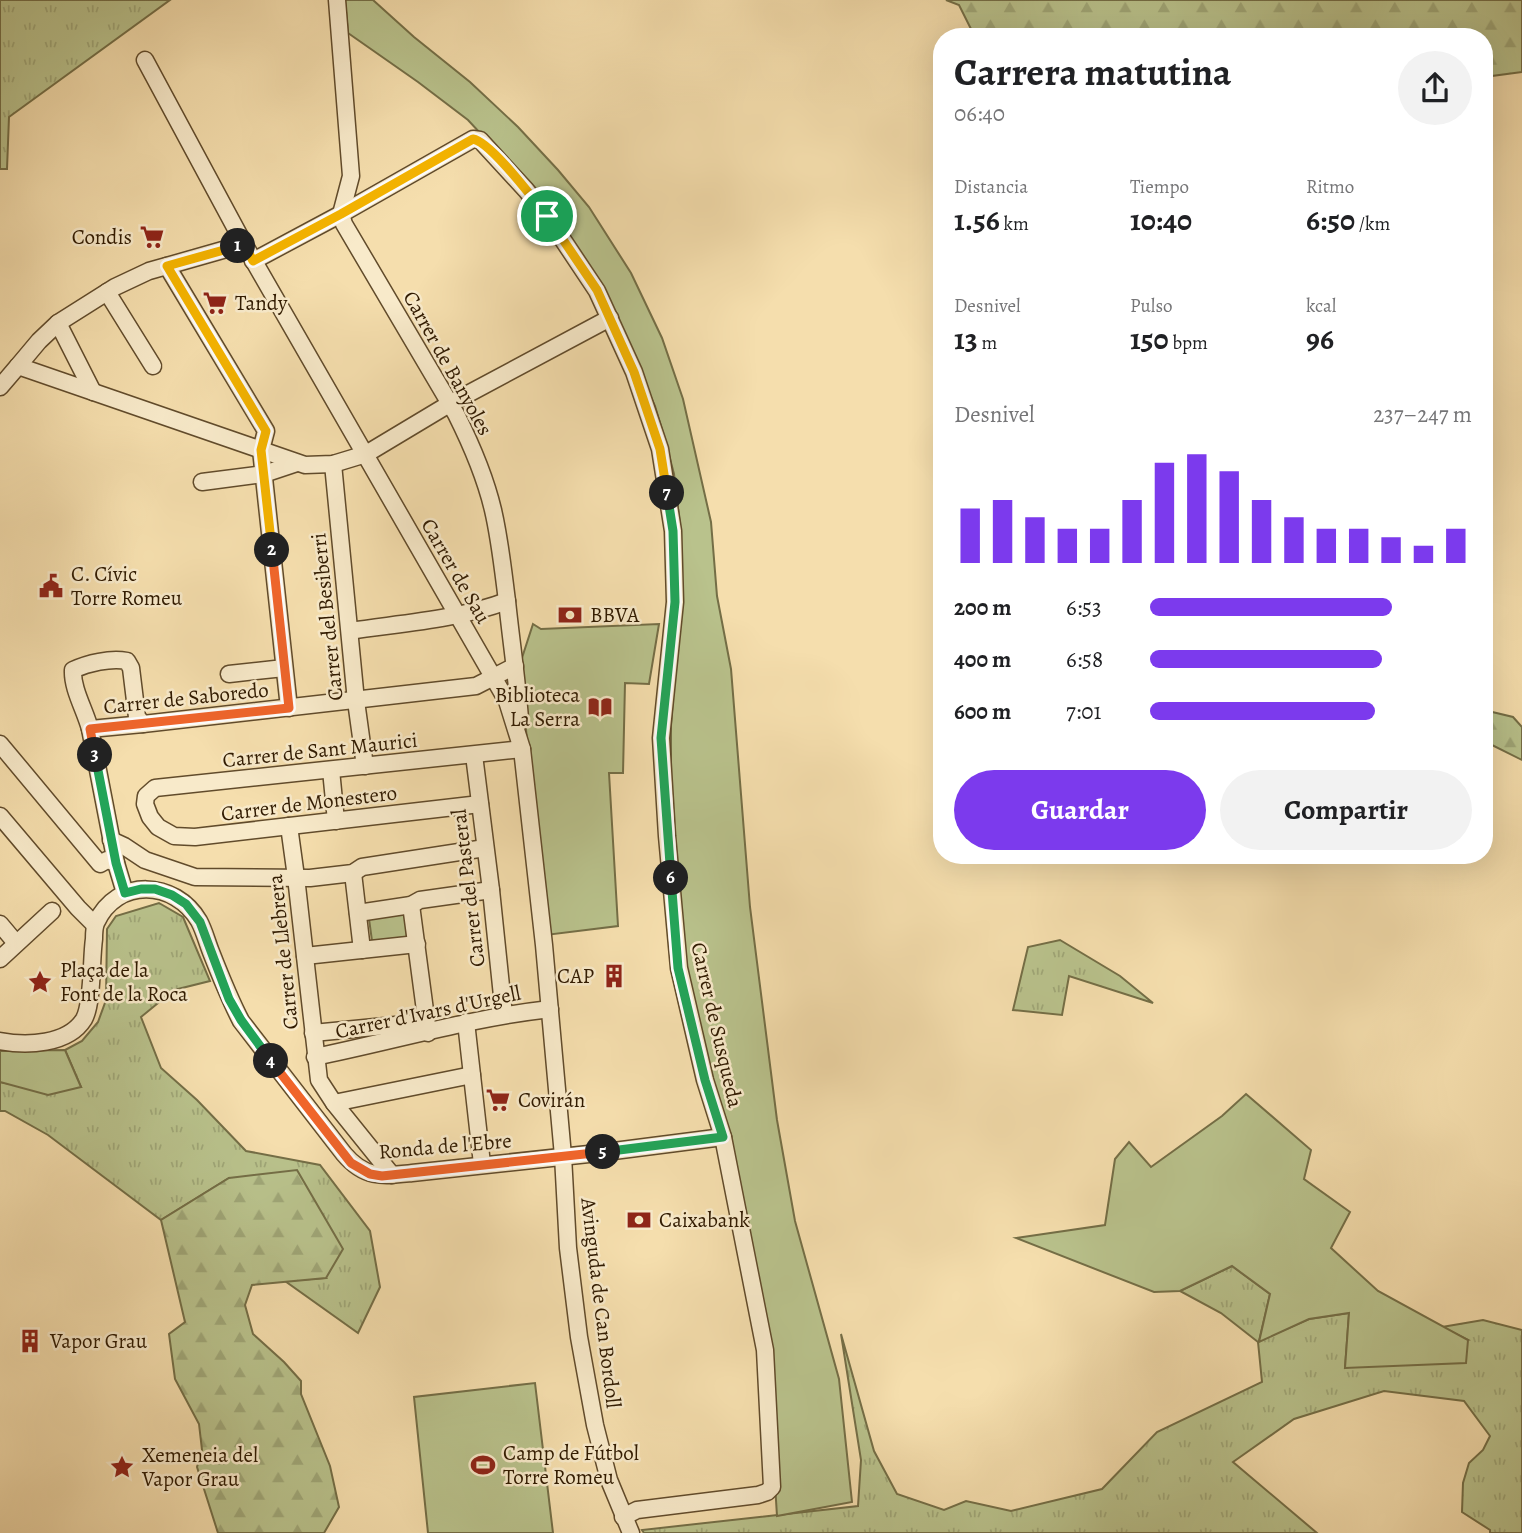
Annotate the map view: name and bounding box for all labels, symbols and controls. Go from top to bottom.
text: Carrera matutina [954,46,1231,98]
button: share [1398,51,1472,125]
text: 06:40 [954,98,1005,129]
text: Distancia [954,174,1028,200]
text: Tiempo [1130,174,1189,200]
text: Ritmo [1306,174,1354,200]
pin [517,186,577,246]
icon: arrive [528,197,566,235]
text: 1.56 [954,200,1000,240]
text: 10:40 [1130,200,1192,240]
text: 6:50 [1306,200,1355,240]
text: km [1000,211,1029,237]
text: /km [1355,211,1390,237]
place label: Condis [72,223,132,251]
supermarket icon: Condis [138,223,166,251]
pin: 1 [220,229,256,264]
text: 1 [234,232,241,258]
street label: Carrer de Banyoles [397,286,499,440]
supermarket icon: Tandy [201,289,229,317]
place label: Tandy [235,289,288,317]
text: Desnivel [954,293,1021,319]
text: Pulso [1130,293,1172,319]
text: kcal [1306,293,1336,319]
text: 13 [954,319,978,359]
text: 150 [1130,319,1169,359]
text: 96 [1306,319,1334,359]
text: m [978,330,997,356]
text: bpm [1169,330,1208,356]
text: Desnivel [954,399,1035,430]
text: 237–247 m [1373,399,1472,430]
pin: 7 [650,476,684,510]
text: 7 [662,479,671,505]
street label: Carrer de Sau [415,513,498,629]
pin: 2 [254,532,290,568]
street label: Carrer del Besiberri [304,532,350,702]
text: 2 [267,536,276,562]
place label: C. Cívic Torre Romeu [71,560,183,612]
public building icon: C. Cívic Torre Romeu [37,572,65,600]
text: 200 m [954,592,1012,623]
text: 6:53 [1066,592,1102,623]
bank icon: BBVA [556,601,584,629]
place label: BBVA [590,601,640,629]
text: 400 m [954,644,1011,675]
text: 6:58 [1066,644,1103,675]
street label: Carrer de Saboredo [102,675,270,721]
place label: Biblioteca La Serra [495,681,580,733]
library icon: Biblioteca La Serra [586,693,614,721]
text: 600 m [954,696,1011,727]
text: 7:01 [1066,696,1101,727]
street label: Carrer de Sant Maurici [221,726,419,774]
pin: 3 [78,738,112,772]
text: 3 [90,741,99,767]
button: Guardar [954,770,1206,850]
button: Compartir [1220,770,1472,850]
street label: Carrer de Monestero [219,778,399,828]
street label: Carrer del Pasteral [444,807,492,969]
pin: 6 [654,860,688,896]
text: 6 [666,864,675,890]
street label: Carrer de Llebrera [261,873,305,1031]
street label: Carrer de Susqueda [684,940,750,1111]
place label: Plaça de la Font de la Roca [60,956,188,1008]
place label: CAP [557,962,594,990]
building icon: CAP [600,962,628,990]
place icon: Plaça de la Font de la Roca [26,968,54,996]
street label: Carrer d'Ivars d'Urgell [333,979,523,1045]
pin: 4 [254,1044,288,1078]
text: 4 [266,1047,275,1073]
supermarket icon: Covirán [484,1086,512,1114]
place label: Covirán [518,1086,585,1114]
street label: Ronda de l'Ebre [377,1126,513,1166]
pin: 5 [586,1134,620,1170]
text: 5 [598,1138,607,1164]
street label: Avinguda de Can Bordoll [574,1195,628,1410]
bank icon: Caixabank [625,1206,653,1234]
place label: Caixabank [659,1206,750,1234]
building icon: Vapor Grau [16,1327,44,1355]
place label: Vapor Grau [49,1327,148,1355]
place label: Camp de Fútbol Torre Romeu [503,1439,639,1491]
place label: Xemeneia del Vapor Grau [141,1441,258,1493]
sports icon: Camp de Fútbol Torre Romeu [469,1451,497,1479]
place icon: Xemeneia del Vapor Grau [108,1453,136,1481]

